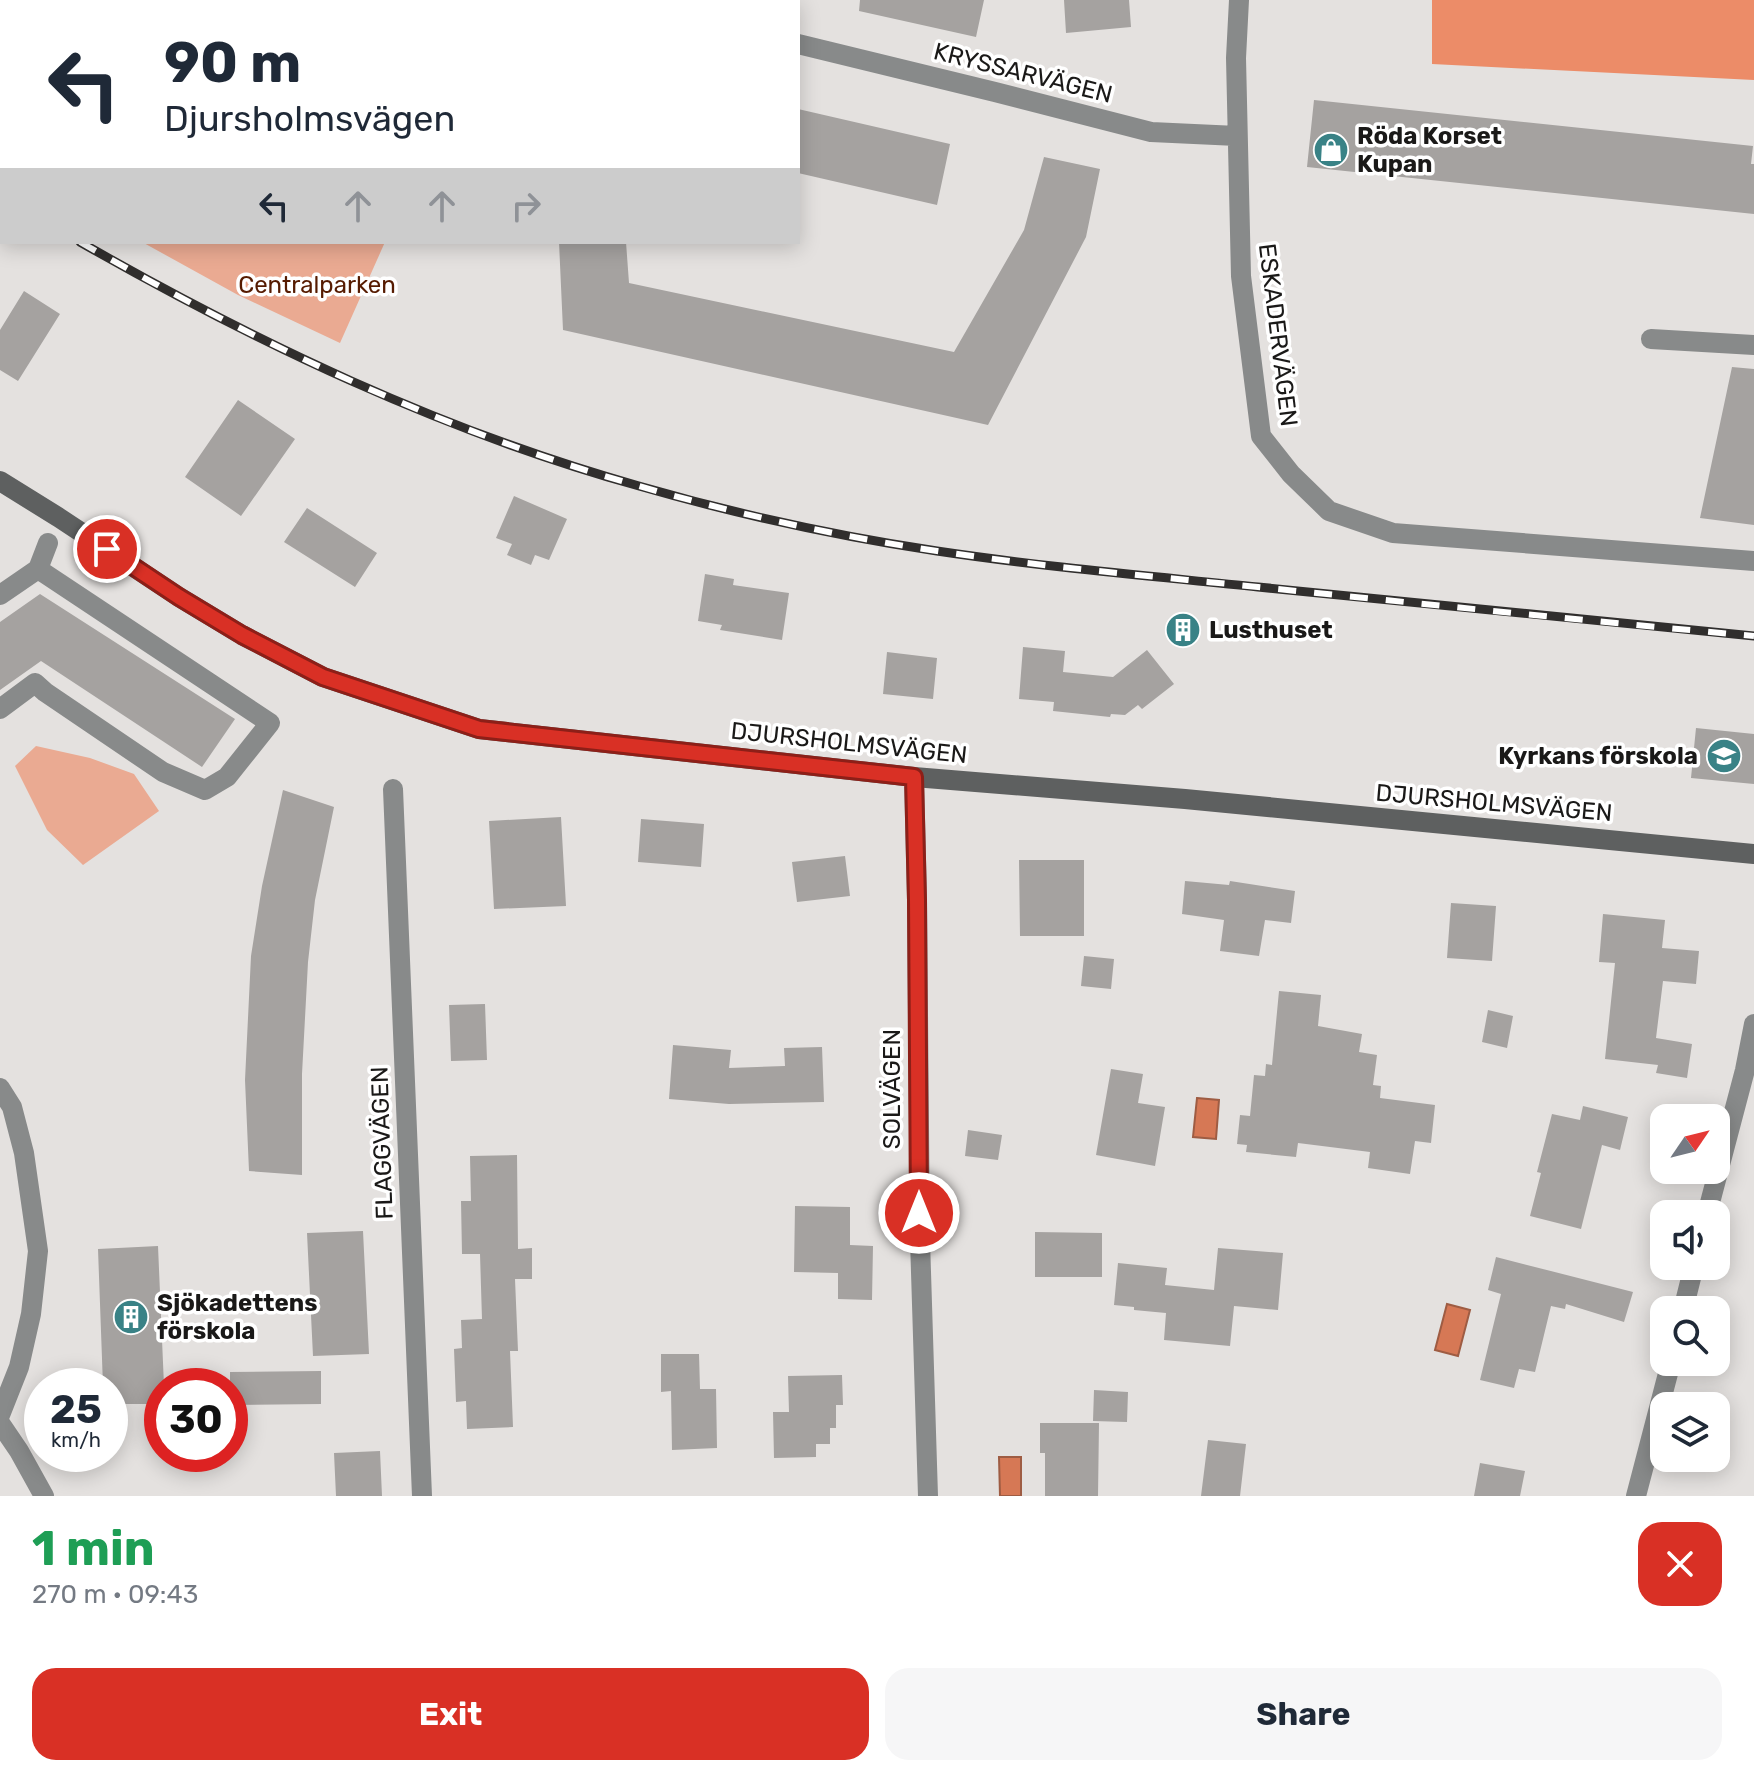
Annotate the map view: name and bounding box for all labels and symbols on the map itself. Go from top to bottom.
street label: KRYSSARVÄGEN [931,37,1115,109]
place label: Röda Korset Kupan [1357,122,1502,178]
shop icon: Röda Korset Kupan [1312,131,1350,169]
street label: ESKADERVÄGEN [1253,242,1303,428]
park label: Centralparken [238,271,396,299]
pin [73,515,141,583]
building icon: Lusthuset [1164,611,1202,649]
place label: Lusthuset [1209,616,1333,644]
street label: DJURSHOLMSVÄGEN [729,717,969,769]
school or university icon: Kyrkans förskola [1705,737,1743,775]
place label: Kyrkans förskola [1498,742,1698,770]
street label: DJURSHOLMSVÄGEN [1375,779,1613,827]
street label: SOLVÄGEN [878,1029,906,1149]
street label: FLAGGVÄGEN [365,1066,399,1220]
north arrow [1650,1104,1730,1184]
position arrow [877,1171,961,1255]
place label: Sjökadettens förskola [157,1289,318,1345]
building icon: Sjökadettens förskola [112,1298,150,1336]
speed limit sign: 30 [144,1368,248,1472]

